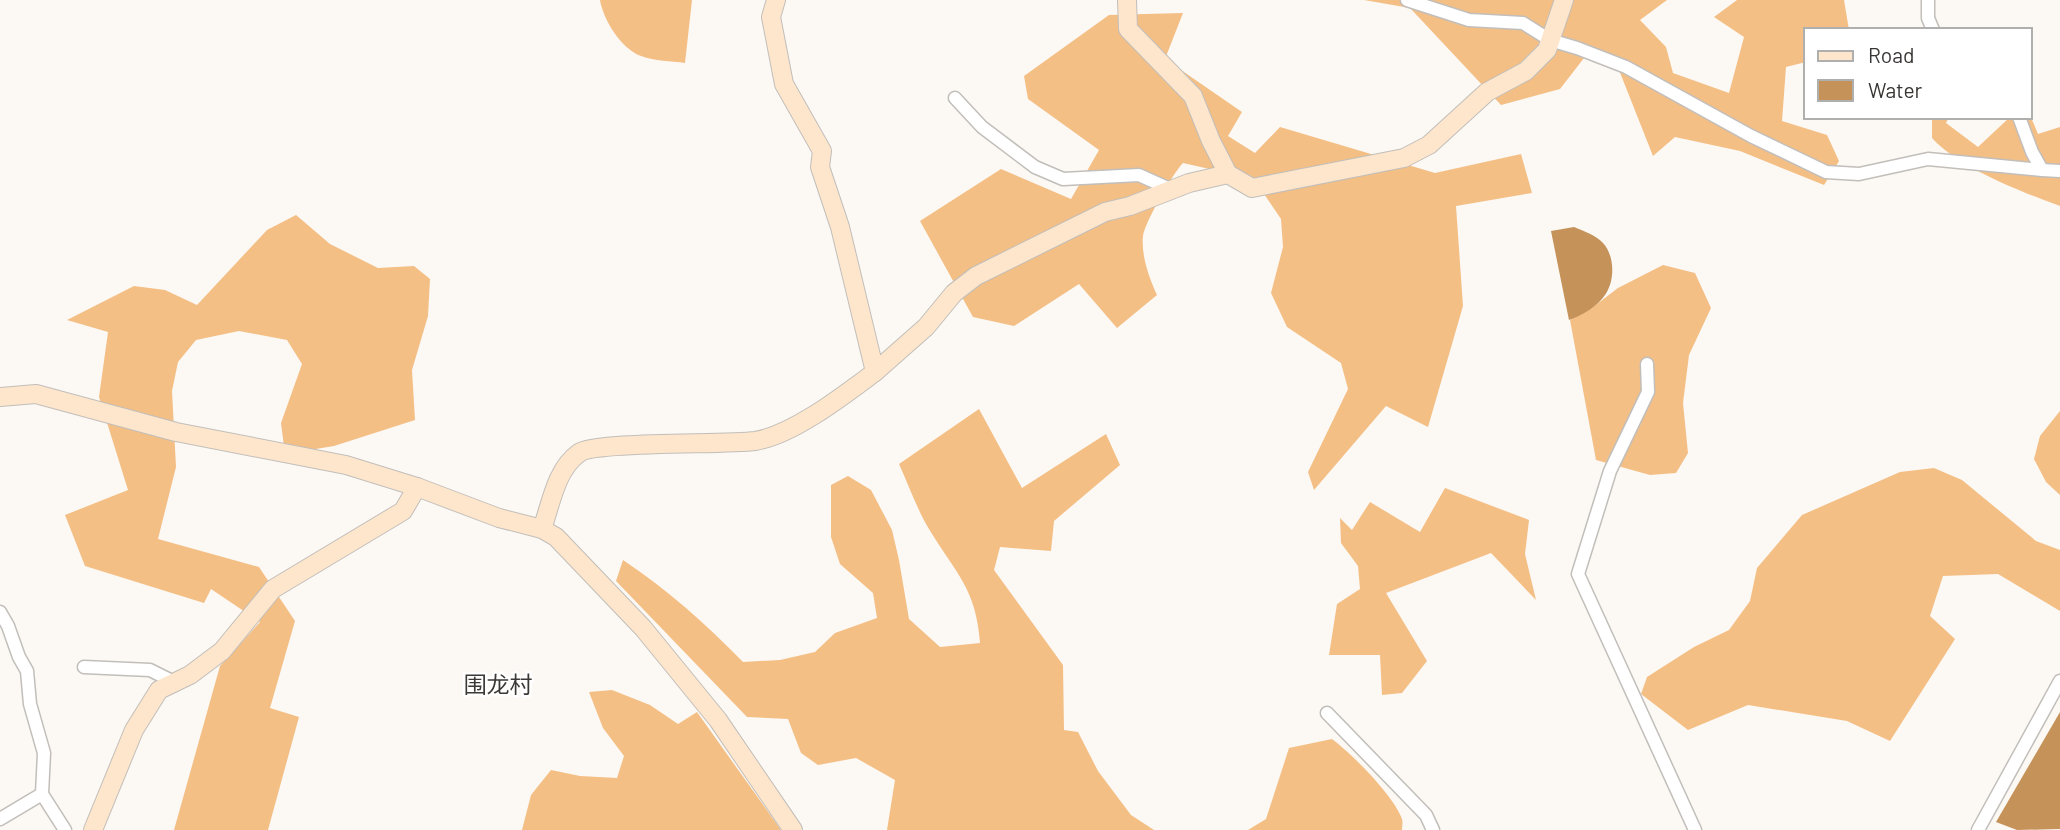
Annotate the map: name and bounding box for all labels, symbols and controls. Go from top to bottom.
legend [1804,28,2032,119]
text: Road [1868,42,1914,67]
text: Water [1868,77,1923,102]
district label: 围龙村 [464,670,533,698]

